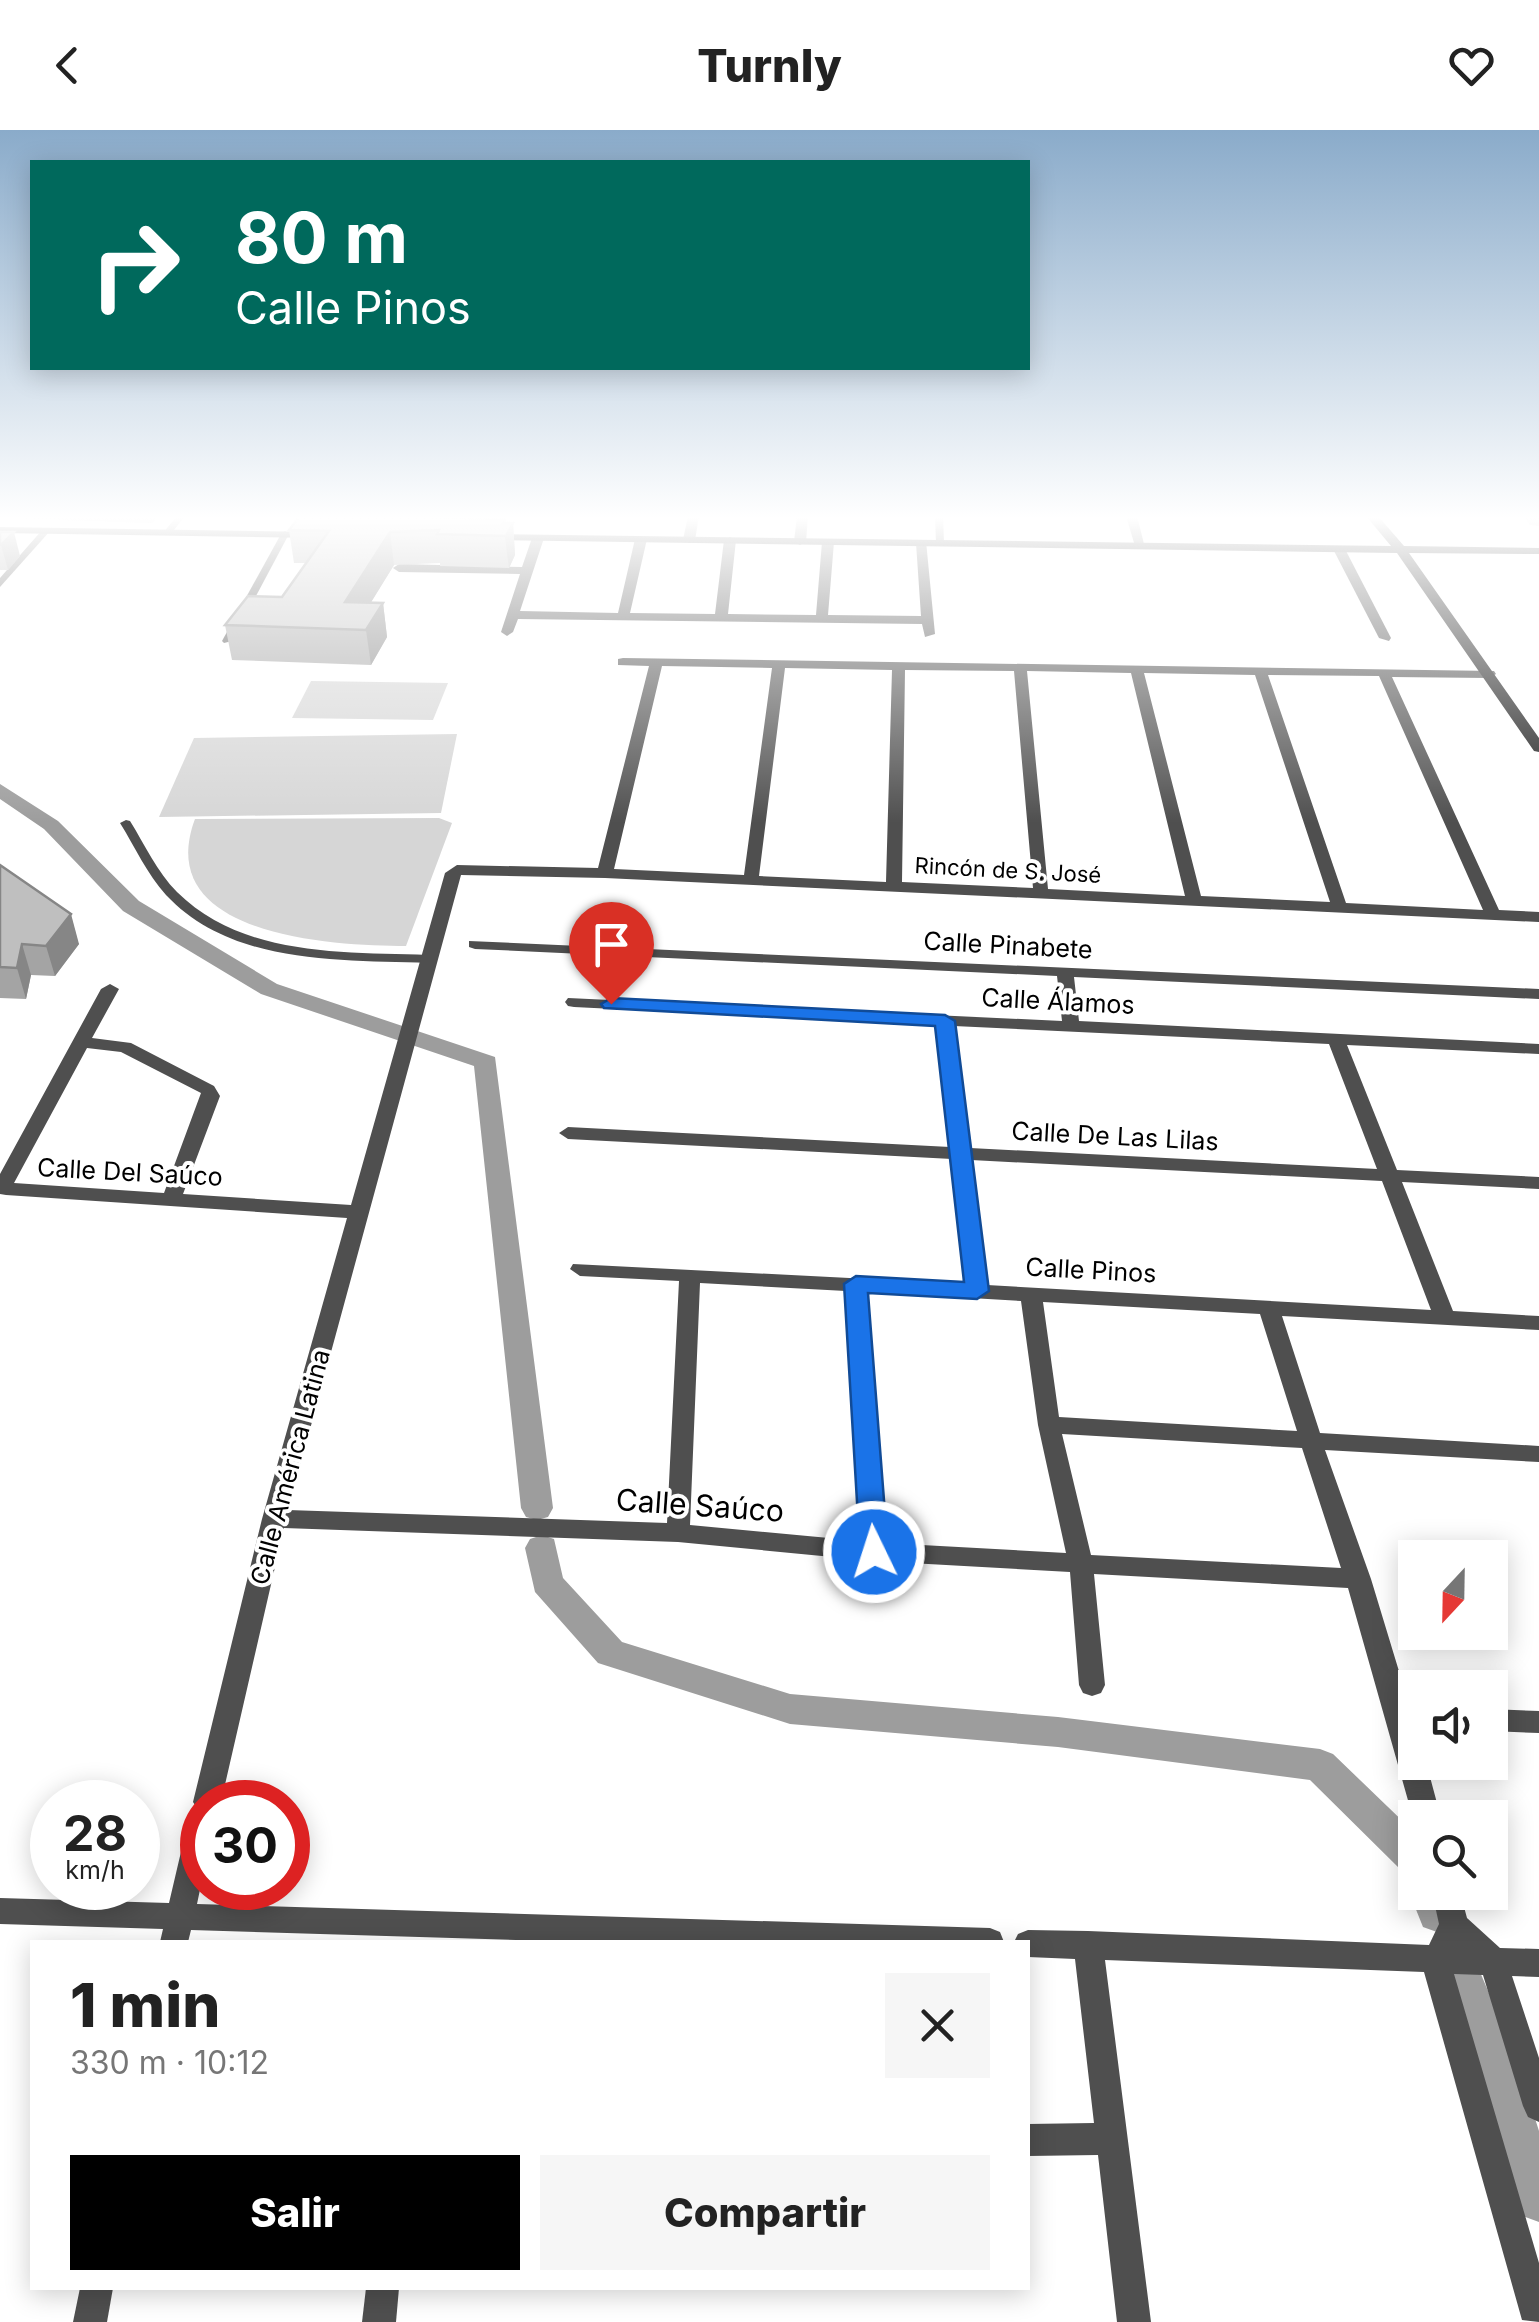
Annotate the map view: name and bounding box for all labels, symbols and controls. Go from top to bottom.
icon: back [40,38,95,93]
text: Turnly [697,38,842,93]
icon: heart [1444,38,1499,93]
text: 80 m [235,195,408,280]
icon: right [70,200,200,330]
text: Calle Pinos [235,280,471,335]
street label: Rincón de S. José [914,852,1102,888]
pin [569,902,654,1005]
icon: arrive [584,917,639,972]
street label: Calle Pinabete [923,926,1093,964]
street label: Calle Álamos [981,981,1135,1020]
street label: Calle De Las Lilas [1011,1116,1219,1156]
street label: Calle Del Saúco [36,1152,224,1192]
street label: Calle Pinos [1025,1252,1157,1288]
street label: Calle América Latina [244,1346,336,1588]
street label: Calle Saúco [615,1481,785,1529]
position arrow [822,1500,926,1604]
north arrow [1398,1540,1508,1650]
map controls [1398,1540,1508,1910]
button: sound [1398,1670,1508,1780]
speed limit sign: 30 [180,1780,310,1910]
button: search [1398,1800,1508,1910]
text: 28 [63,1803,127,1863]
text: km/h [65,1855,125,1885]
text: 1 min [70,1969,220,2041]
button: close [885,1973,990,2078]
text: 330 m · 10:12 [70,2043,269,2082]
button: Salir [70,2155,520,2270]
button: Compartir [540,2155,990,2270]

